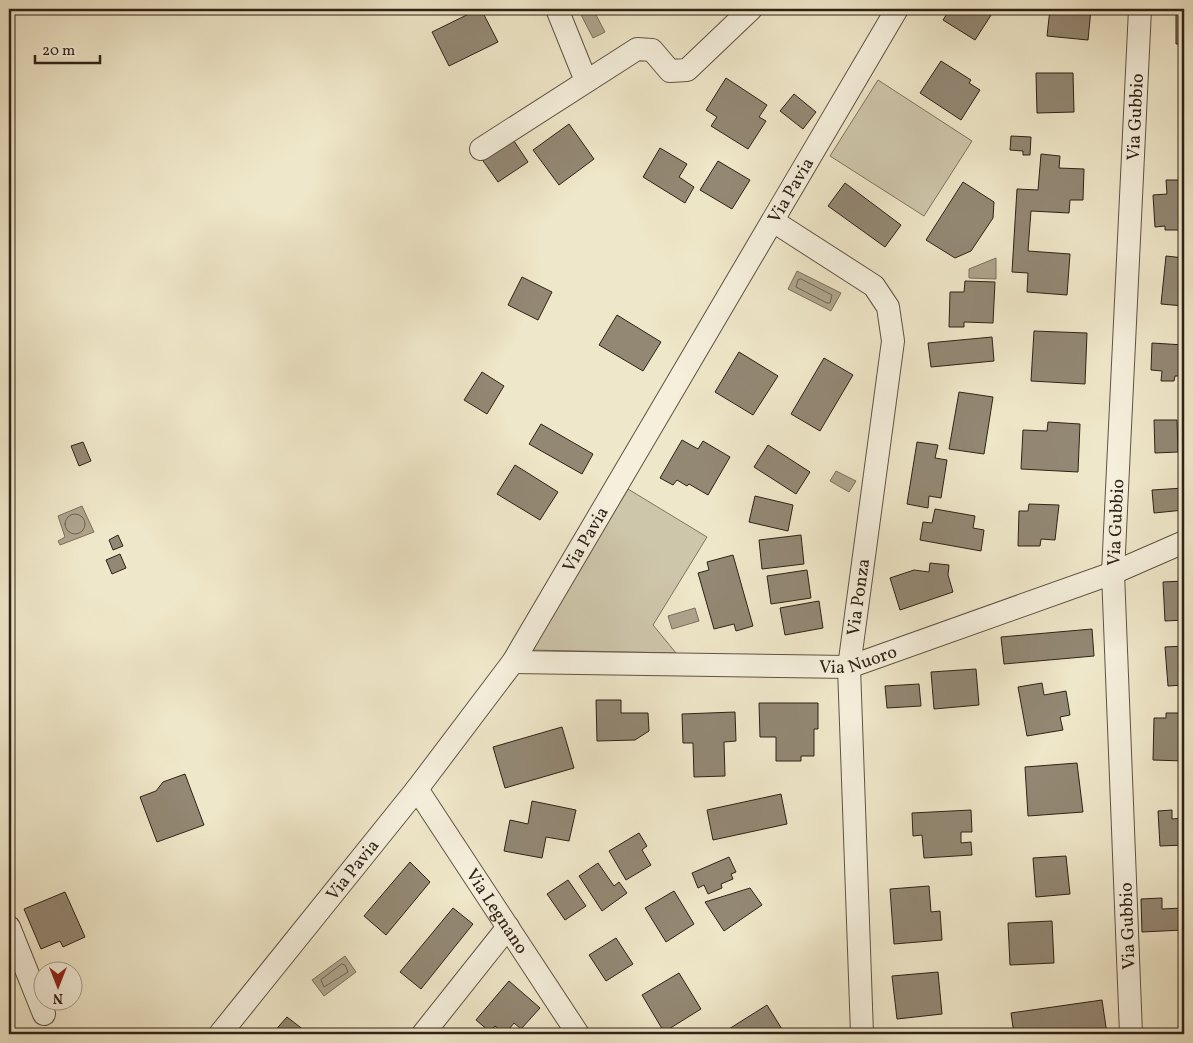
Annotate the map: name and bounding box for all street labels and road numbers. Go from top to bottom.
street label: Via Gubbio [1122,73,1151,161]
street label: Via Pavia [763,153,821,228]
street label: Via Gubbio [1102,478,1131,567]
street label: Via Pavia [557,502,616,577]
street label: Via Ponza [842,557,877,637]
street label: Via Nuoro [819,640,901,681]
street label: Via Pavia [321,834,386,906]
street label: Via Legnano [459,864,533,959]
street label: Via Gubbio [1114,882,1143,970]

